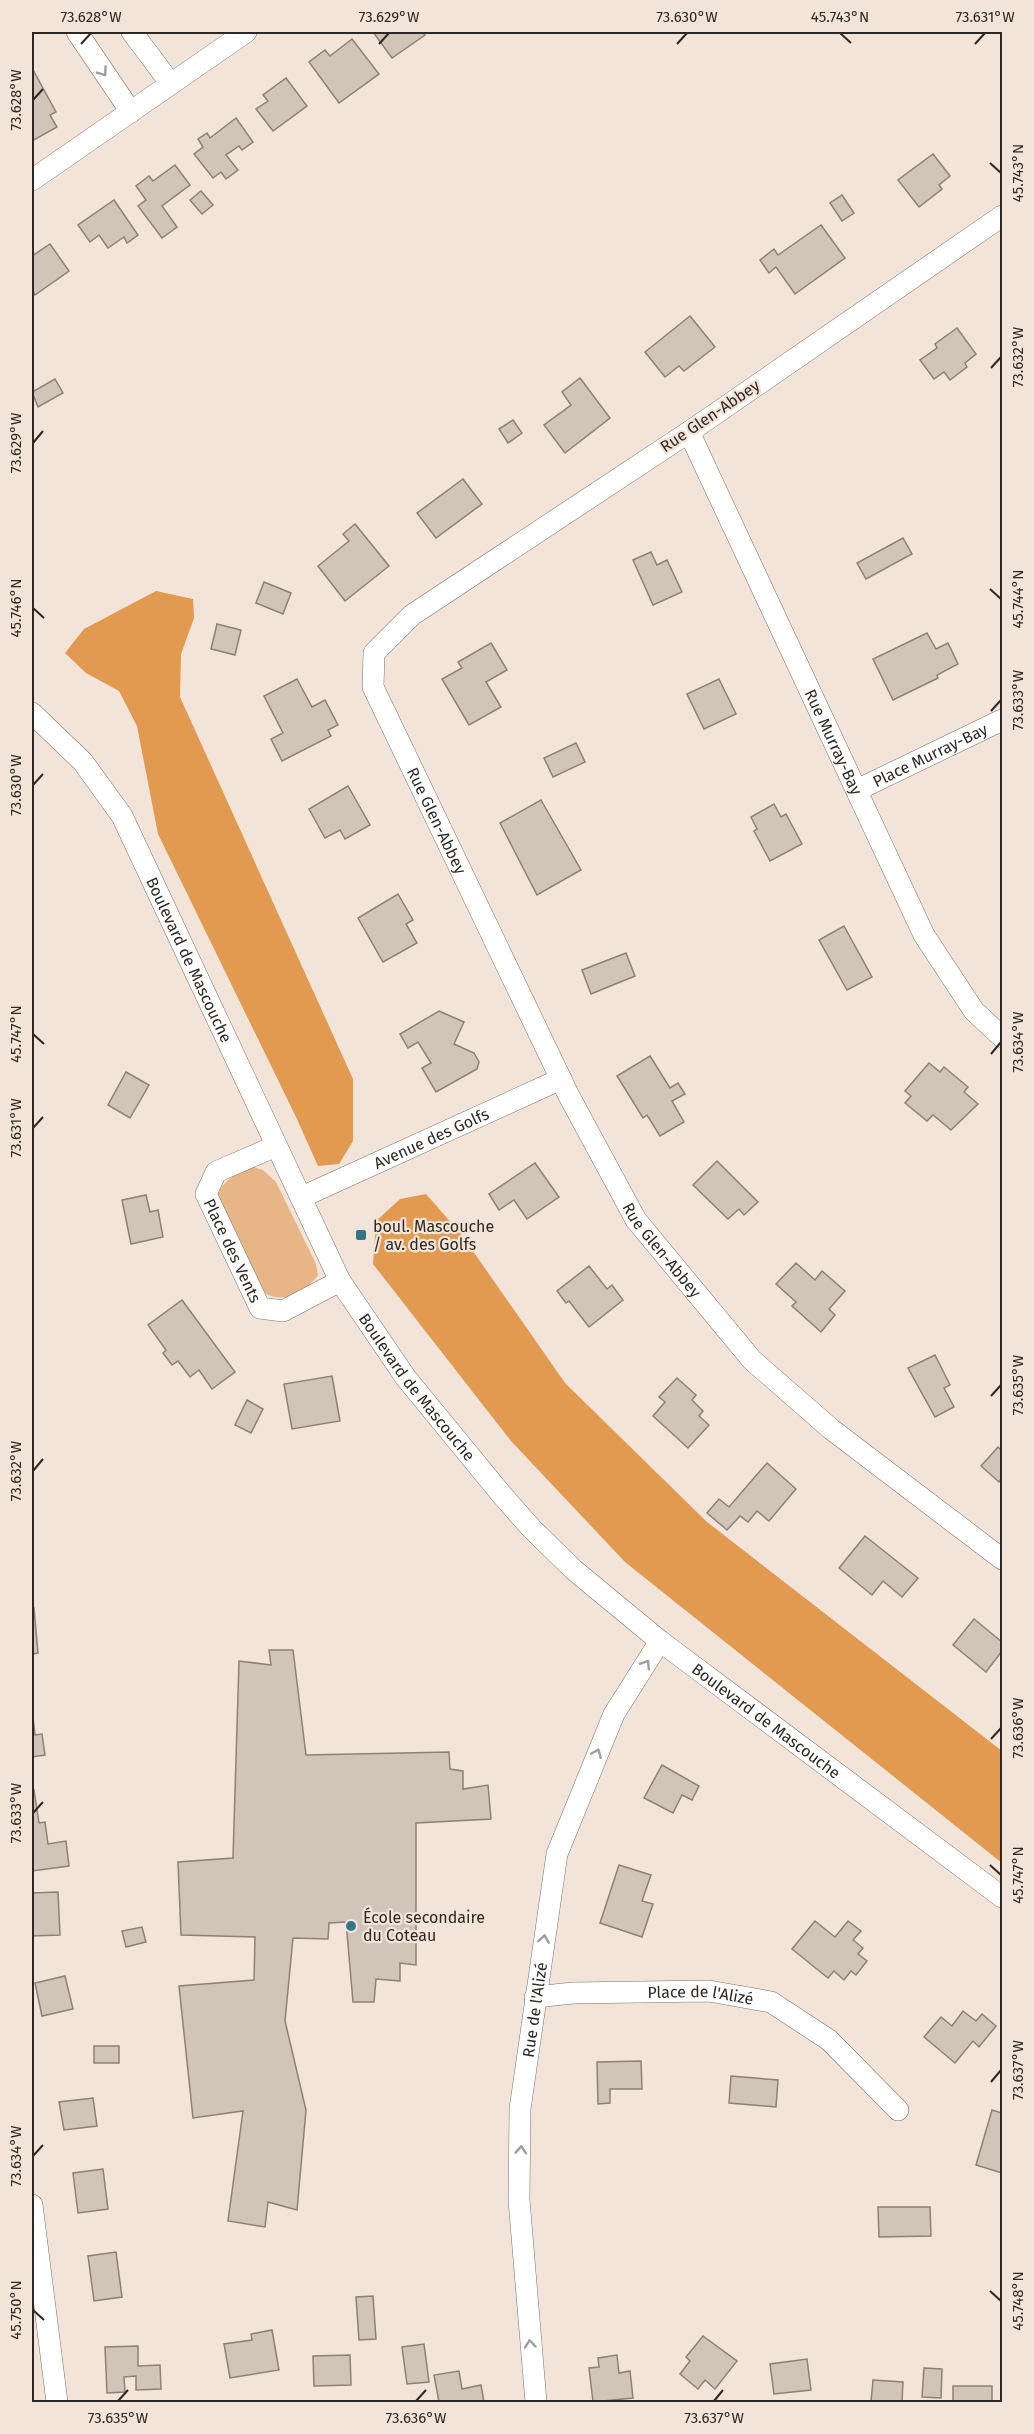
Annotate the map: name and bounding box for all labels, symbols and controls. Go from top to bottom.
text: 73.628°W [60,8,122,26]
text: 73.629°W [359,8,420,26]
text: 73.630°W [656,8,718,26]
text: 45.743°N [811,8,869,26]
text: 73.631°W [955,8,1015,26]
one-way arrow [96,66,107,77]
text: 73.628°W [7,69,25,131]
text: 45.743°N [1009,144,1027,202]
text: 73.632°W [1009,326,1027,387]
street label: Rue Glen-Abbey [657,376,763,456]
text: 73.629°W [7,412,25,473]
text: 45.744°N [1009,569,1027,629]
text: 45.746°N [7,579,25,637]
text: 73.633°W [1009,669,1027,730]
street label: Rue Murray-Bay [801,686,867,798]
street label: Place Murray-Bay [869,719,991,791]
text: 73.630°W [7,754,25,816]
street label: Rue Glen-Abbey [403,764,471,877]
street label: Boulevard de Mascouche [142,874,236,1045]
text: 45.747°N [7,1005,25,1063]
text: 73.634°W [1009,1011,1027,1072]
text: 73.631°W [7,1098,25,1158]
street label: Avenue des Golfs [371,1104,492,1173]
street label: Place des Vents [200,1195,265,1305]
street label: Rue Glen-Abbey [619,1199,706,1301]
place label: boul. Mascouche / av. des Golfs [373,1217,494,1254]
marker: boul. Mascouche / av. des Golfs [354,1228,368,1242]
street label: Boulevard de Mascouche [355,1309,479,1464]
text: 73.635°W [1009,1354,1027,1415]
text: 73.632°W [7,1440,25,1501]
one-way arrow [638,1659,649,1670]
street label: Boulevard de Mascouche [688,1659,844,1782]
text: 73.636°W [1009,1697,1027,1758]
one-way arrow [590,1748,602,1759]
text: 73.633°W [7,1782,25,1843]
text: 45.747°N [1009,1846,1027,1904]
place label: École secondaire du Coteau [363,1907,485,1945]
marker: École secondaire du Coteau [344,1919,358,1933]
one-way arrow [537,1935,549,1944]
street label: Rue de l'Alizé [518,1961,551,2059]
street label: Place de l'Alizé [647,1982,755,2008]
text: 73.637°W [1009,2040,1027,2100]
text: 73.634°W [7,2125,25,2186]
one-way arrow [514,2145,527,2154]
text: 45.748°N [1009,2271,1027,2331]
text: 45.750°N [7,2280,25,2340]
one-way arrow [524,2340,537,2349]
text: 73.635°W [88,2409,149,2427]
text: 73.636°W [386,2409,447,2427]
text: 73.637°W [684,2409,744,2427]

